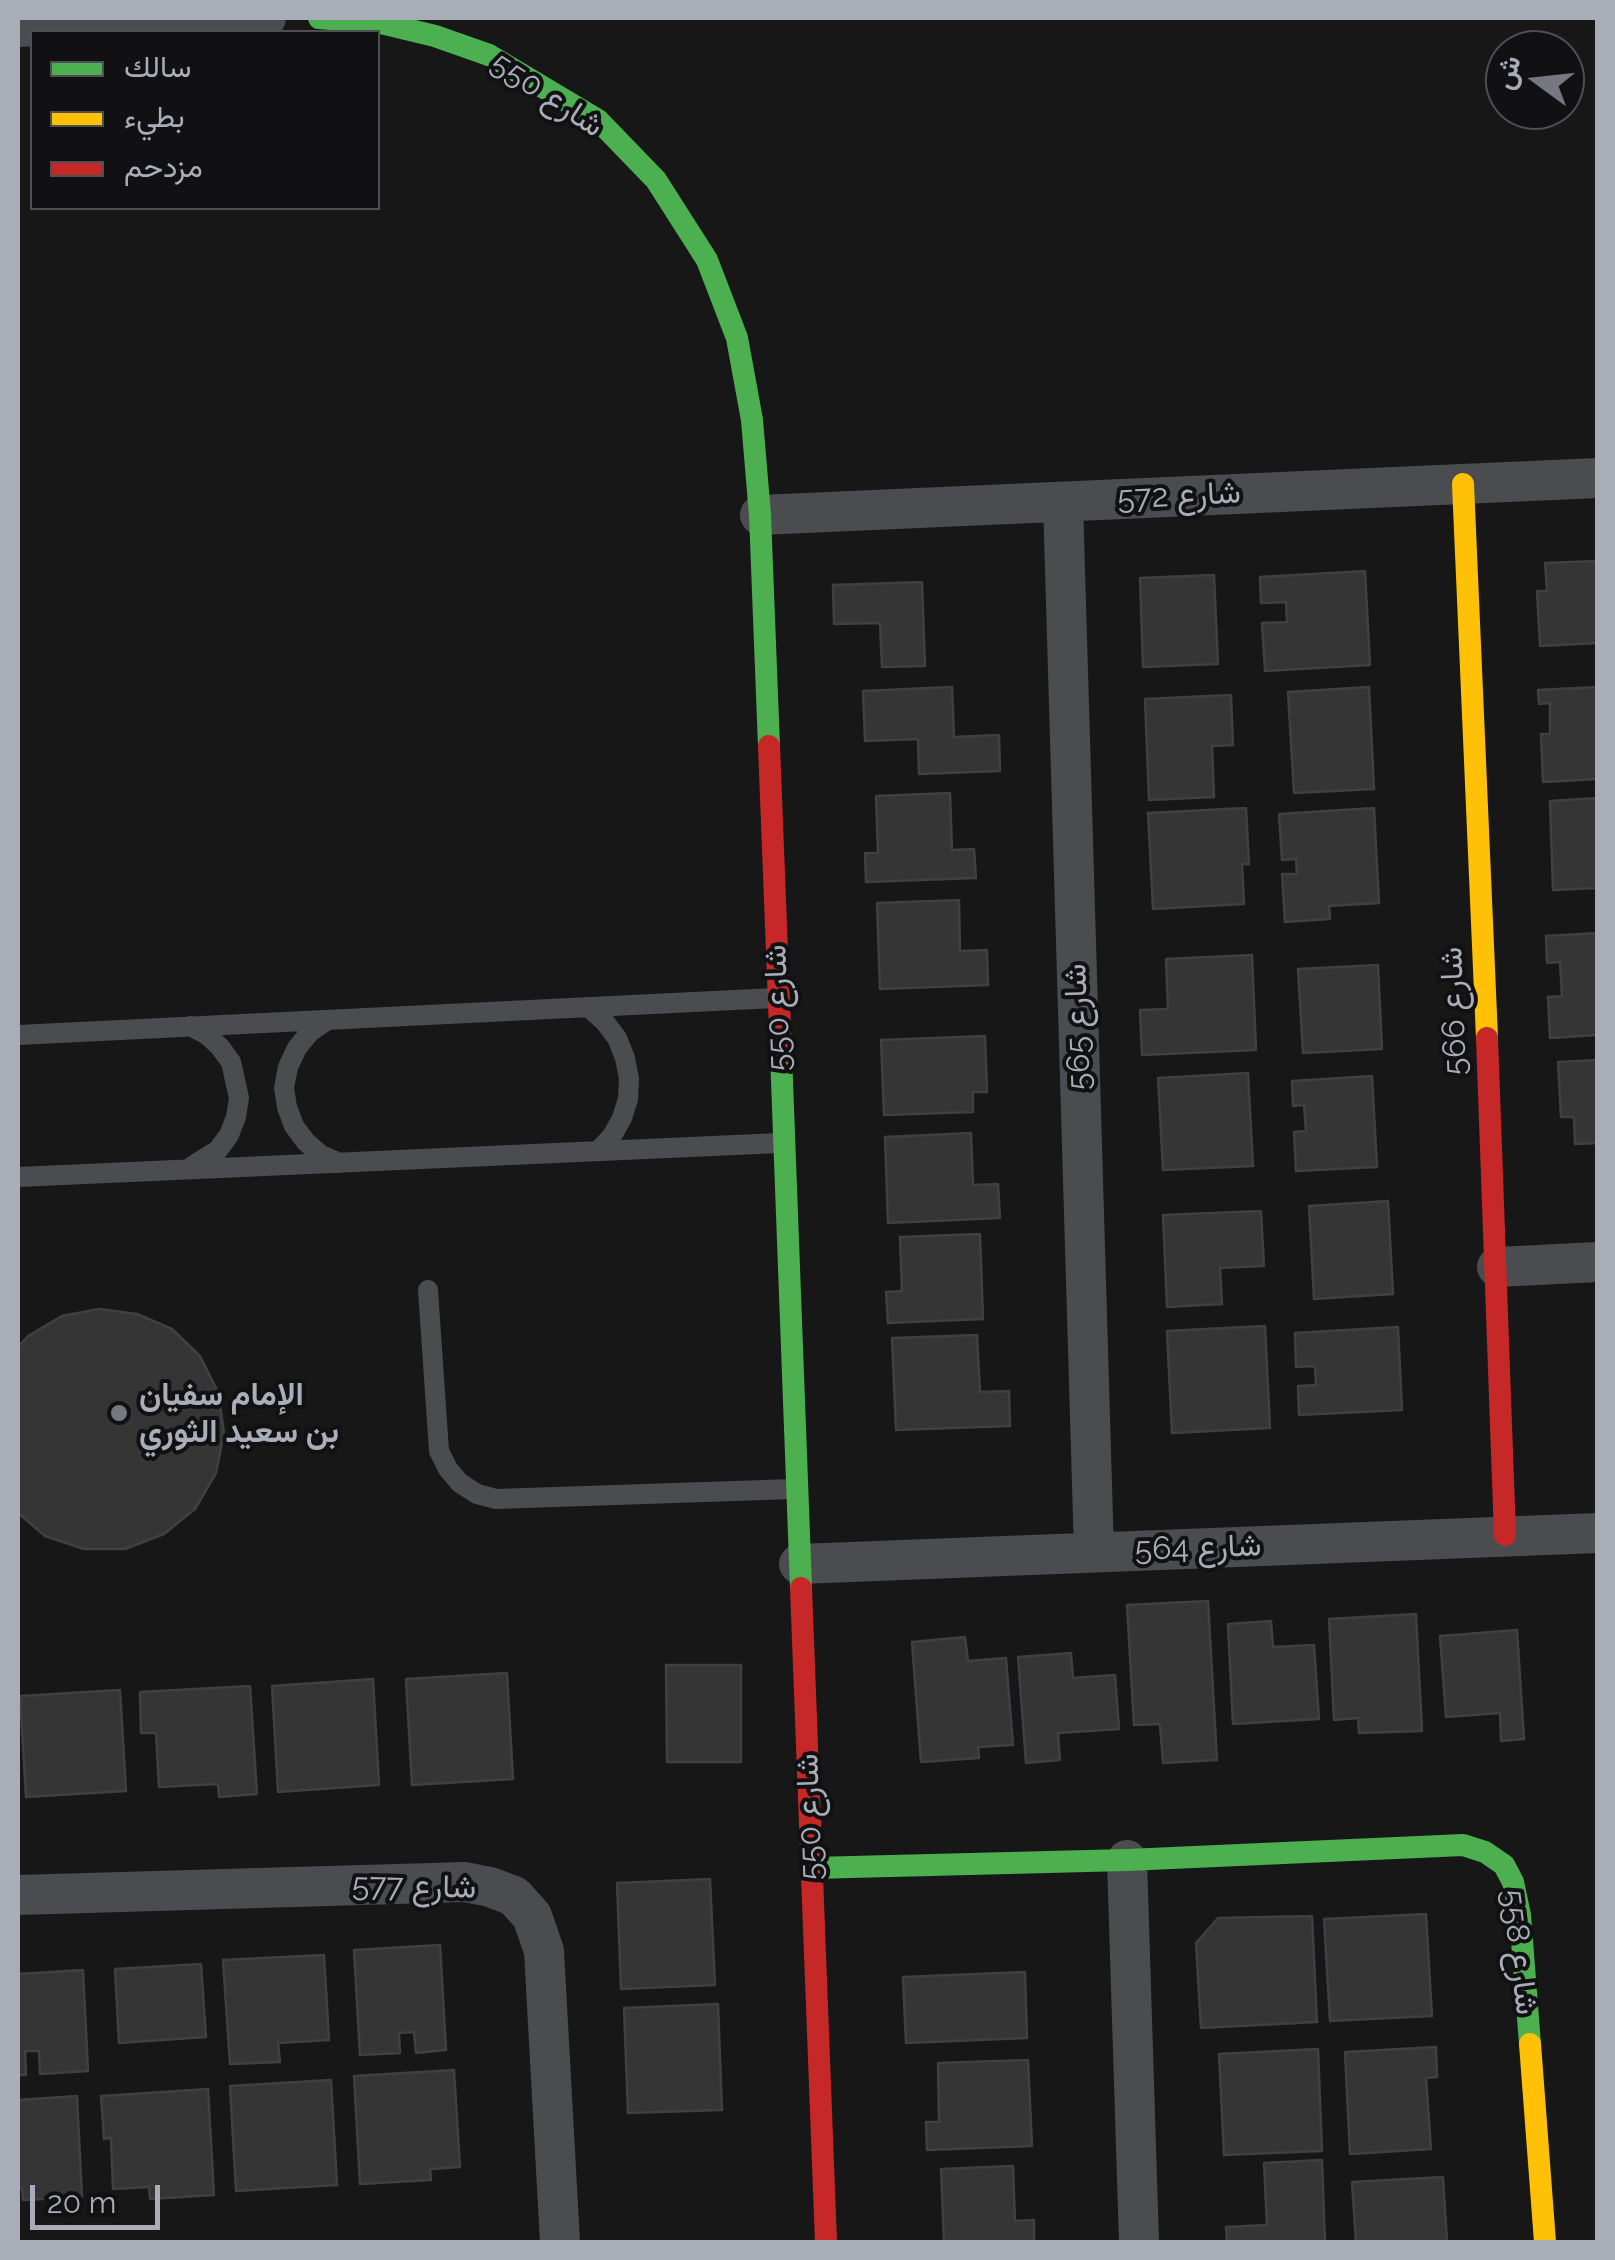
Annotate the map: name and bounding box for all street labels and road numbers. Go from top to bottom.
street label: شارع 550 [483,44,611,146]
street label: شارع 572 [1116,474,1242,518]
street label: شارع 550 [757,944,799,1072]
street label: شارع 566 [1433,946,1475,1076]
street label: شارع 565 [1057,963,1099,1091]
street label: شارع 564 [1134,1527,1262,1569]
street label: شارع 550 [789,1753,831,1881]
street label: شارع 577 [352,1867,476,1907]
street label: شارع 558 [1492,1887,1546,2017]

